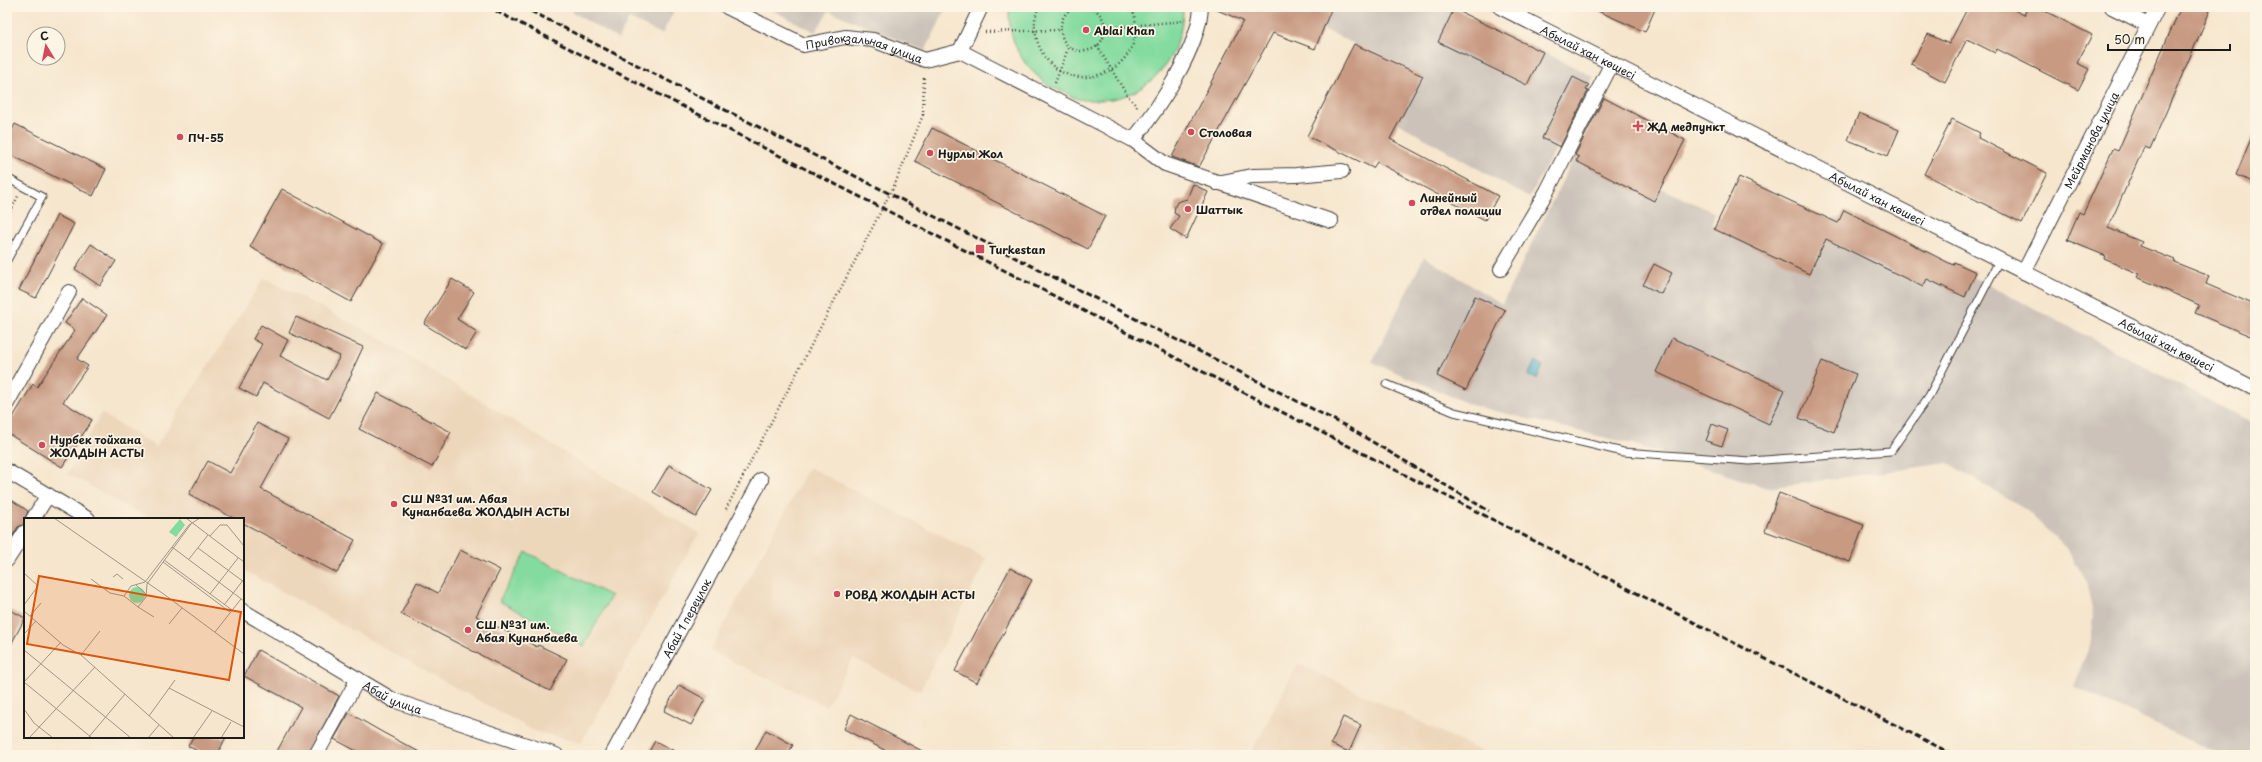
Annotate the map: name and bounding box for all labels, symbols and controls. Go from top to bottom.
street label: Абылай хан көшесі [1538,20,1639,83]
place label: Ablai Khan [1093,22,1155,39]
marker: Ablai Khan [1081,25,1091,35]
north arrow [26,26,66,66]
scale bar [2108,26,2230,52]
text: С [39,27,50,45]
street label: Привокзальная улица [804,28,925,67]
text: 50 m [2114,30,2145,48]
street label: Мейрманова улица [2059,88,2122,191]
place label: ЖД медпункт [1647,118,1725,135]
marker: ЖД медпункт [1632,120,1644,132]
place label: Столовая [1199,124,1252,141]
marker: Столовая [1186,127,1196,137]
place label: ПЧ-55 [188,129,224,146]
marker: ПЧ-55 [175,132,185,142]
place label: Нурлы Жол [938,145,1004,162]
marker: Нурлы Жол [925,148,935,158]
street label: Абылай хан көшесі [1827,167,1928,229]
place label: Линейный отдел полиции [1420,189,1502,219]
marker: Линейный отдел полиции [1407,198,1417,208]
place label: Шаттык [1196,201,1244,218]
marker: Шаттык [1183,204,1193,214]
place label: Turkestan [989,241,1046,258]
marker: Turkestan [974,243,986,255]
street label: Абылай хан көшесі [2116,313,2217,376]
place label: Нурбек тойхана ЖОЛДЫН АСТЫ [49,431,144,461]
marker: Нурбек тойхана ЖОЛДЫН АСТЫ [37,440,47,450]
place label: СШ №31 им. Абая Кунанбаева ЖОЛДЫН АСТЫ [402,490,570,520]
marker: СШ №31 им. Абая Кунанбаева ЖОЛДЫН АСТЫ [389,499,399,509]
inset map [24,518,244,738]
street label: Абай 1 переулок [658,575,715,661]
place label: РОВД ЖОЛДЫН АСТЫ [845,586,975,603]
marker: РОВД ЖОЛДЫН АСТЫ [832,589,842,599]
place label: СШ №31 им. Абая Кунанбаева [475,616,579,646]
marker: СШ №31 им. Абая Кунанбаева [463,625,473,635]
street label: Абай улица [360,676,424,718]

